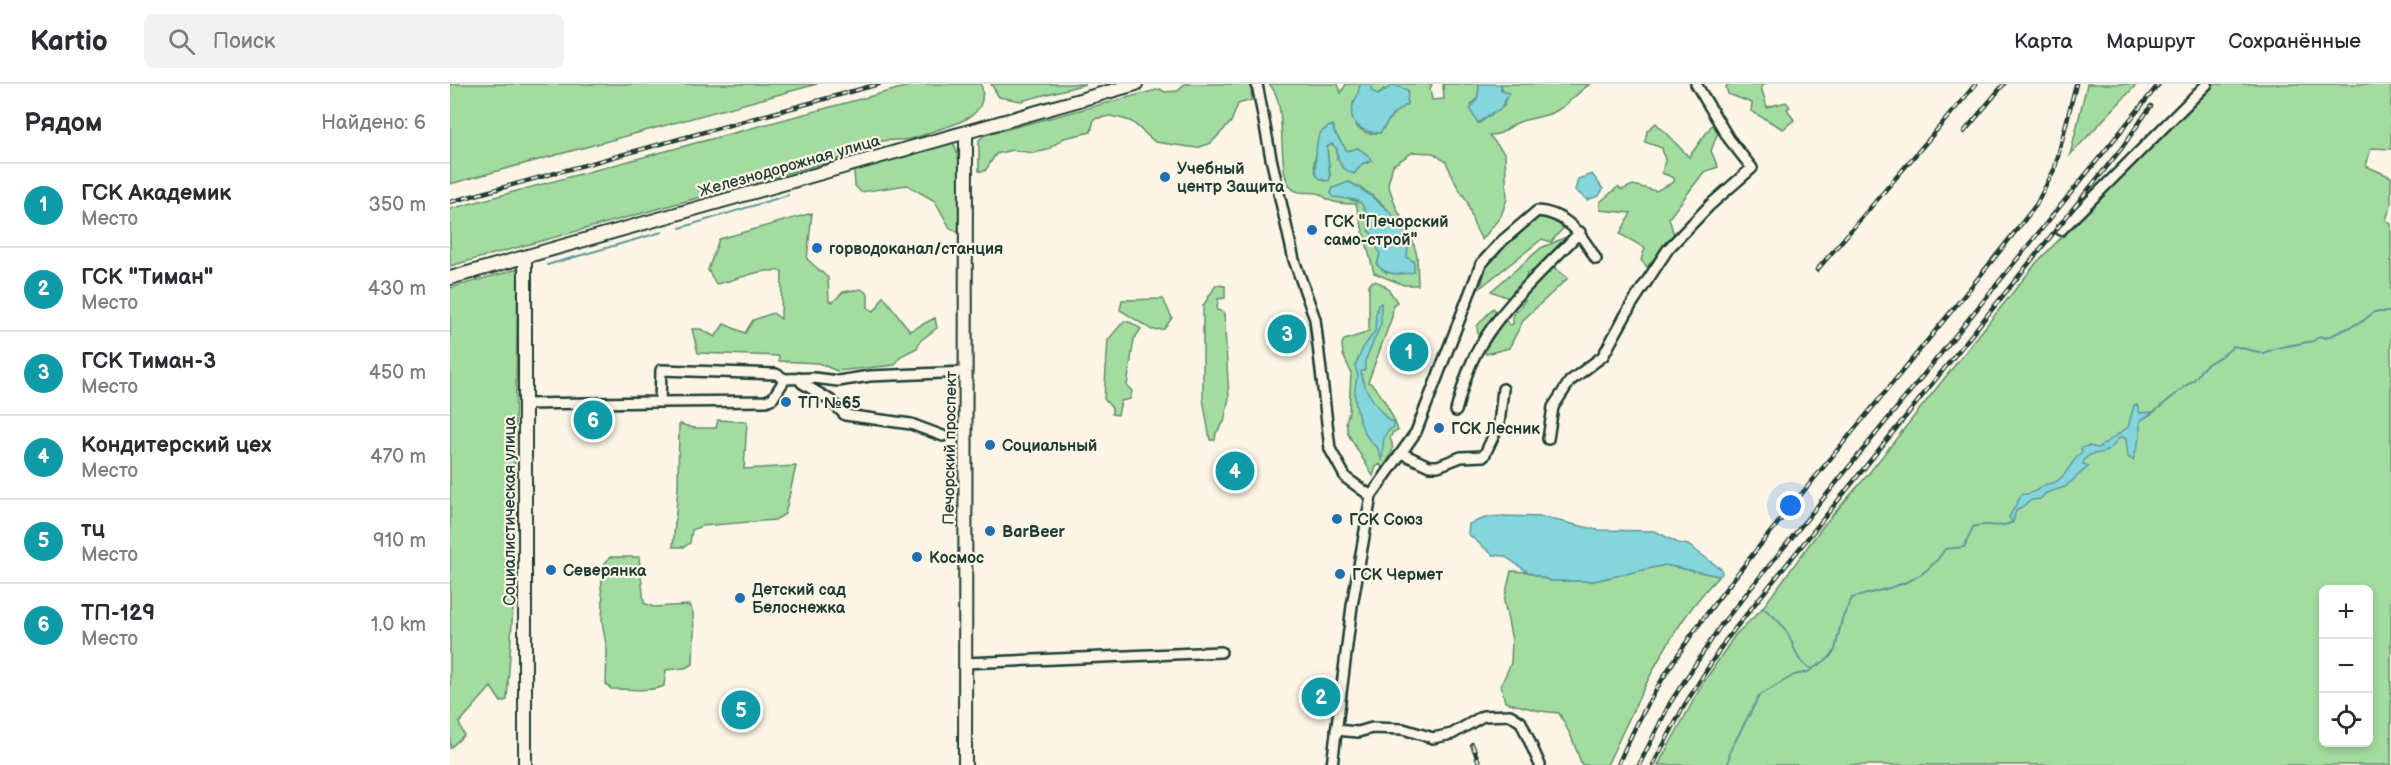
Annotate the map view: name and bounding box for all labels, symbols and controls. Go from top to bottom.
search box [144,14,564,68]
text: Kartio [30,25,108,58]
icon: search [165,25,198,58]
text: Поиск [213,28,275,55]
text: Карта [2014,29,2073,54]
text: Маршрут [2106,29,2195,54]
text: Сохранённые [2228,29,2361,54]
text: Рядом [24,108,102,139]
text: Найдено: 6 [321,111,426,135]
street label: Железнодорожная улица [696,131,883,201]
place label: Учебный центр Защита [1177,160,1285,197]
marker: Учебный центр Защита [1158,170,1172,184]
text: ГСК Академик [81,180,231,207]
text: 1 [39,193,48,217]
text: 350 m [369,193,426,217]
text: Место [81,207,138,231]
place label: ГСК "Печорский само-строй" [1324,213,1449,250]
marker: ГСК "Печорский само-строй" [1305,223,1319,237]
place label: горводоканал/станция [829,240,1003,259]
marker: горводоканал/станция [810,241,824,255]
text: ГСК "Тиман" [81,264,213,291]
text: 2 [38,277,49,301]
text: 430 m [368,277,426,301]
text: Место [81,291,138,315]
pin: 3 [1268,312,1306,356]
pin: 1 [1390,330,1428,374]
text: ГСК Тиман-3 [81,348,216,375]
text: 3 [38,361,49,385]
text: 450 m [369,361,426,385]
street label: Печорский проспект [940,370,961,525]
text: Место [81,375,138,399]
place label: ТП №65 [798,394,861,413]
marker: ТП №65 [779,395,793,409]
pin: 6 [574,398,612,442]
street label: Социалистическая улица [501,416,520,606]
place label: ГСК Лесник [1451,420,1540,439]
marker: ГСК Лесник [1432,421,1446,435]
text: Кондитерский цех [81,432,271,459]
place label: Социальный [1002,437,1097,456]
marker: Социальный [983,438,997,452]
text: 4 [38,445,49,469]
text: 470 m [370,445,426,469]
pin: 4 [1216,448,1254,494]
text: Место [81,459,138,483]
your location [1776,491,1805,520]
place label: ГСК Союз [1349,511,1423,530]
marker: ГСК Союз [1330,512,1344,526]
text: тц [81,516,105,543]
place label: BarBeer [1002,523,1066,542]
marker: BarBeer [983,524,997,538]
text: 5 [38,529,49,553]
text: 910 m [373,529,426,553]
text: Место [81,543,138,567]
place label: Космос [929,549,984,568]
marker: Космос [910,550,924,564]
place label: Северянка [563,562,647,581]
marker: Северянка [544,563,558,577]
place label: ГСК Чермет [1352,566,1443,585]
marker: ГСК Чермет [1333,567,1347,581]
place label: Детский сад Белоснежка [752,581,846,618]
map controls [2319,585,2373,747]
button: + [2319,585,2373,639]
marker: Детский сад Белоснежка [733,591,747,605]
text: ТП-129 [81,600,155,627]
text: 6 [37,613,50,637]
text: 1.0 km [371,613,426,637]
text: Место [81,627,138,651]
button: − [2319,639,2373,693]
pin: 2 [1302,674,1340,720]
pin: 5 [722,688,760,732]
button: locate [2319,693,2373,747]

